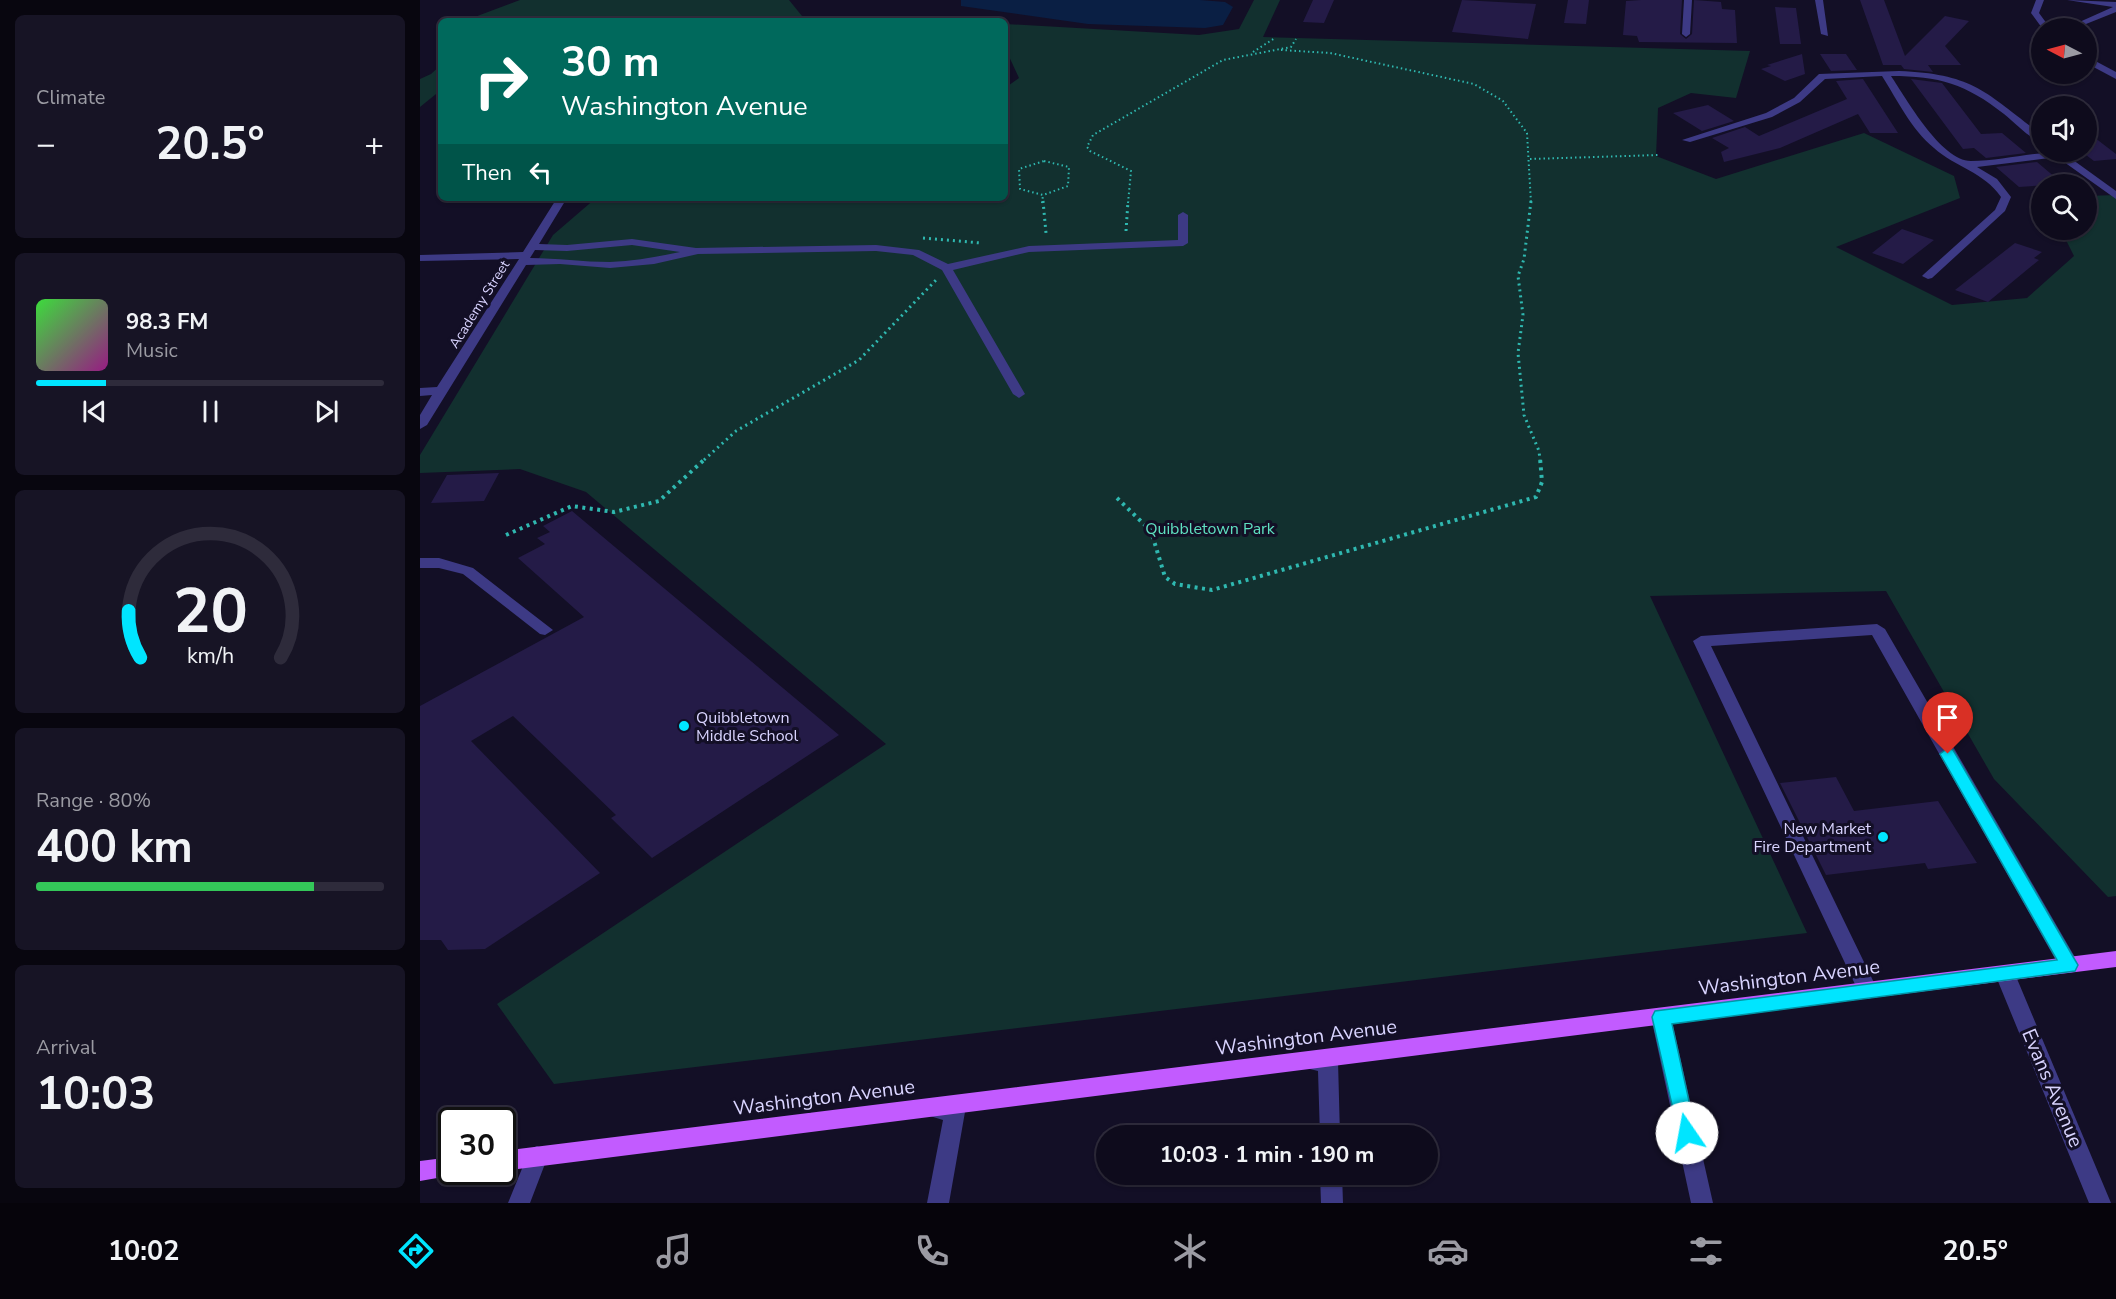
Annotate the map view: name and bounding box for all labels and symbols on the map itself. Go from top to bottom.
north arrow [2031,18,2097,84]
street label: Academy Street [445,257,514,352]
park label: Quibbletown Park [1145,518,1276,540]
pin [1922,692,1973,754]
place label: Quibbletown Middle School [696,707,798,747]
marker: Quibbletown Middle School [677,719,691,733]
place label: New Market Fire Department [1753,818,1871,858]
marker: New Market Fire Department [1876,830,1890,844]
street label: Washington Avenue [1697,953,1881,1002]
street label: Washington Avenue [1214,1013,1398,1062]
street label: Evans Avenue [2015,1025,2090,1152]
street label: Washington Avenue [732,1073,916,1122]
position arrow [1655,1101,1719,1165]
speed limit sign: 30 [438,1107,516,1185]

